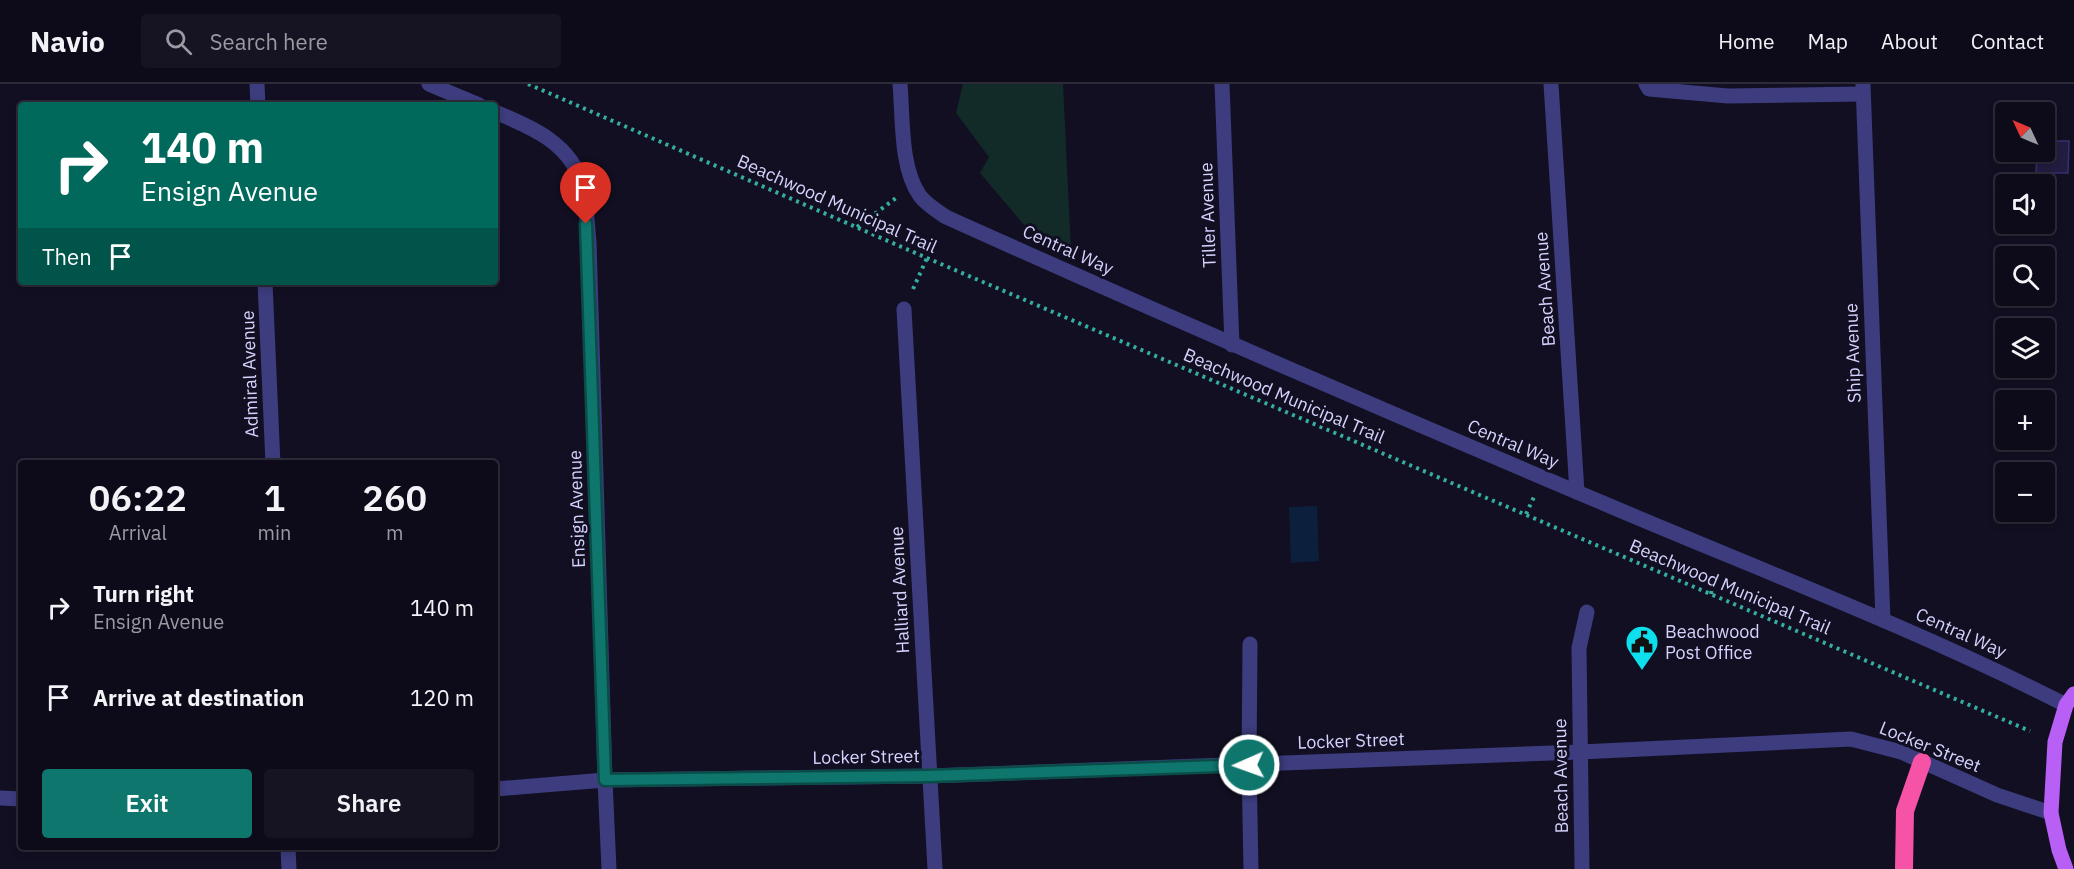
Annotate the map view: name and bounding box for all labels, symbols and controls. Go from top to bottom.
search box [141,14,561,68]
text: Navio [30,23,105,60]
icon: search [162,25,195,58]
text: Search here [210,27,328,56]
text: Home [1718,27,1775,55]
text: Map [1808,27,1848,55]
text: About [1881,27,1938,55]
text: Contact [1971,27,2044,55]
north arrow [1995,102,2055,162]
map controls [1995,102,2055,522]
text: 140 m [141,120,264,175]
icon: right [42,126,120,204]
street label: Beachwood Municipal Trail [734,149,941,258]
pin [560,162,611,224]
street label: Tiller Avenue [1194,162,1221,268]
icon: arrive [569,171,602,204]
text: Ensign Avenue [141,173,318,208]
button: sound [1995,174,2055,234]
street label: Central Way [1019,219,1117,280]
street label: Beach Avenue [1529,231,1560,347]
icon: arrive [104,240,137,273]
text: Then [42,242,92,271]
button: search [1995,246,2055,306]
street label: Ship Avenue [1839,303,1866,403]
street label: Admiral Avenue [236,310,263,438]
button: layers [1995,318,2055,378]
street label: Beachwood Municipal Trail [1180,343,1388,448]
button: + [1995,390,2055,450]
street label: Central Way [1464,414,1562,473]
street label: Ensign Avenue [563,450,590,568]
button: − [1995,462,2055,522]
text: 06:22 [89,474,187,521]
text: 1 [264,474,285,521]
text: 260 [362,474,427,521]
text: Arrival [109,519,167,546]
text: min [258,519,291,546]
text: m [386,519,403,546]
street label: Halliard Avenue [885,526,914,654]
street label: Beachwood Municipal Trail [1626,534,1834,639]
text: Turn right [93,579,194,608]
icon: right [42,591,75,624]
text: 140 m [410,593,474,622]
street label: Central Way [1912,602,2010,663]
text: Ensign Avenue [93,608,224,635]
place label: Beachwood Post Office [1665,620,1760,664]
public building icon: Beachwood Post Office [1624,624,1660,671]
icon: arrive [42,681,75,714]
text: Arrive at destination [93,683,304,712]
text: 120 m [410,683,474,712]
street label: Locker Street [1876,716,1984,777]
street label: Beach Avenue [1548,718,1573,834]
street label: Locker Street [1297,727,1405,754]
position arrow [1217,733,1281,797]
street label: Locker Street [812,744,920,769]
button: Exit [42,769,252,838]
button: Share [264,769,474,838]

